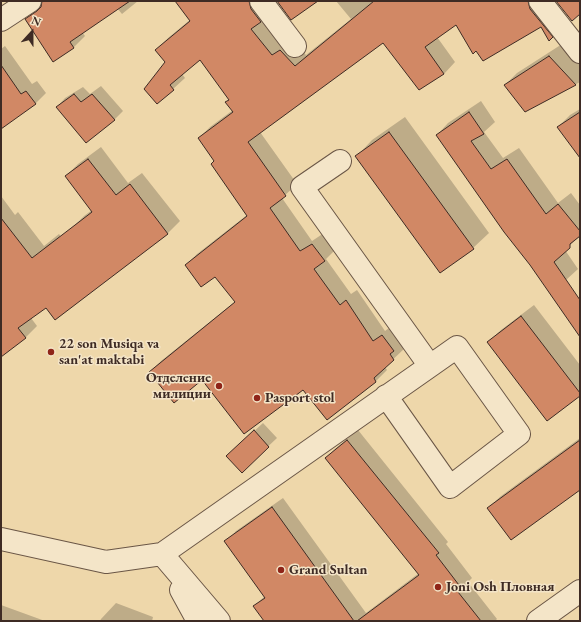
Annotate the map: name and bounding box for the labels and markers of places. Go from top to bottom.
place label: 22 son Musiqa va san'at maktabi [59,336,159,368]
marker: 22 son Musiqa va san'at maktabi [46,347,56,357]
place label: Отделение милиции [146,370,211,402]
marker: Отделение милиции [214,381,224,391]
place label: Pasport stol [265,390,335,406]
marker: Pasport stol [252,393,262,403]
place label: Grand Sultan [289,562,368,578]
marker: Grand Sultan [276,565,286,575]
place label: Joni Osh Пловная [446,579,555,595]
marker: Joni Osh Пловная [433,582,443,592]

